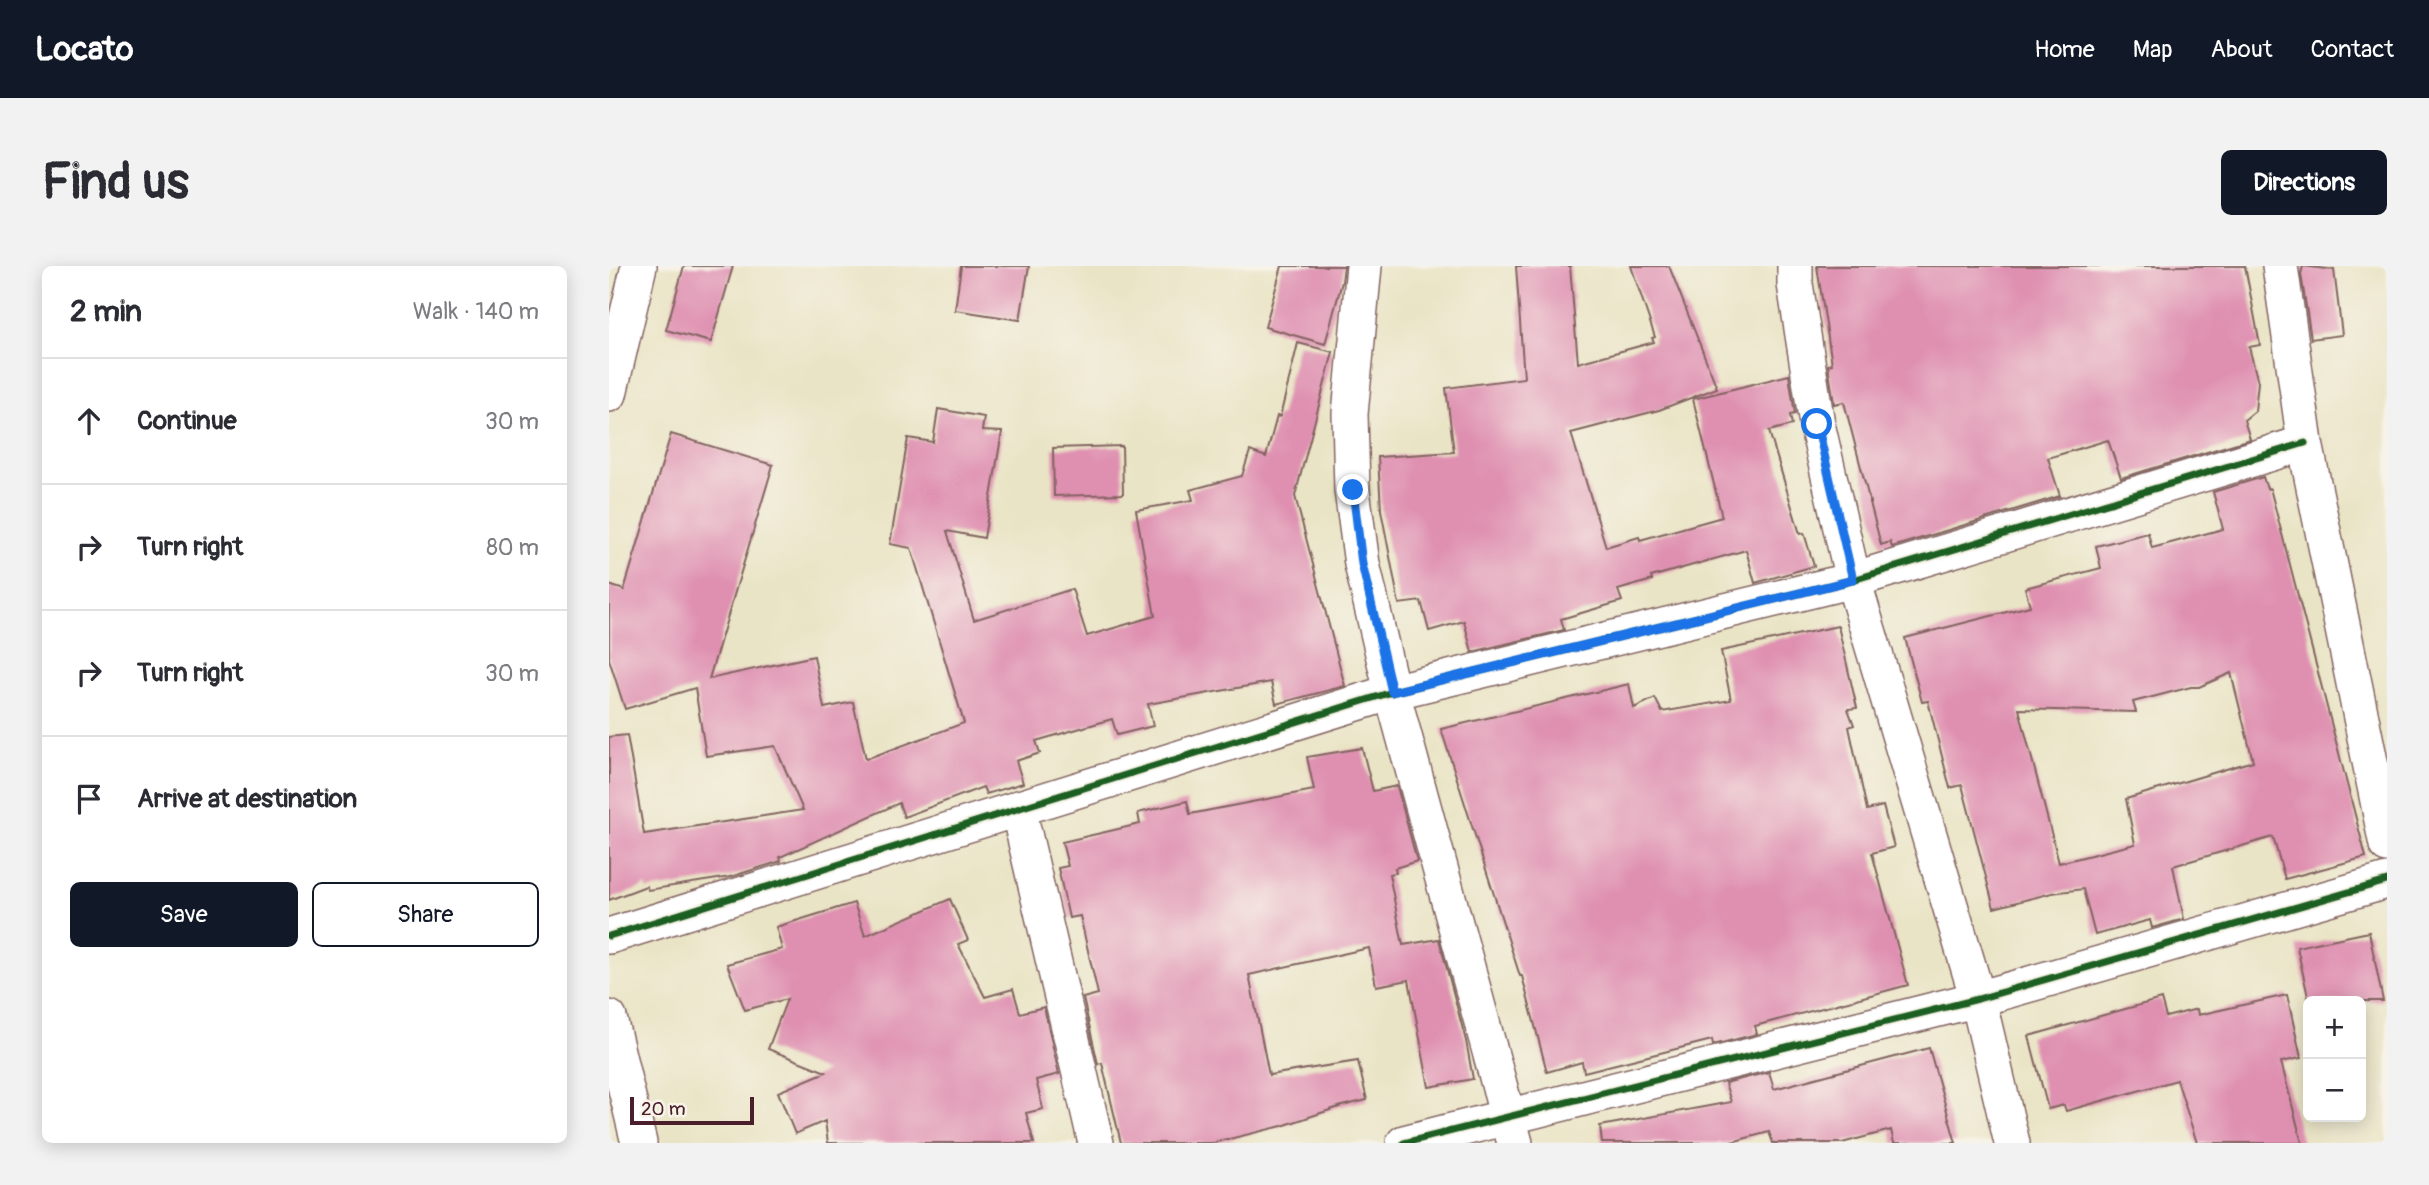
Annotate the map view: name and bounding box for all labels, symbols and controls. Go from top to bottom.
text: Locato [35,29,133,70]
text: Home [2034,35,2095,64]
text: Map [2133,35,2173,64]
text: About [2211,35,2273,64]
text: Contact [2311,35,2394,64]
button: Directions [2221,150,2387,215]
text: Find us [42,152,189,213]
text: 2 min [70,293,142,330]
text: Walk · 140 m [413,297,539,326]
icon: ahead [70,402,108,440]
text: Continue [137,405,237,437]
text: 30 m [485,407,539,436]
route start [1801,408,1832,439]
route end [1337,474,1368,505]
icon: right [70,528,108,566]
text: Turn right [137,531,243,563]
text: 80 m [486,533,539,562]
icon: right [70,654,108,692]
text: Turn right [137,657,243,689]
text: 30 m [485,659,539,688]
icon: arrive [70,780,108,818]
text: Arrive at destination [137,783,357,815]
button: Save [70,882,298,947]
button: Share [312,882,539,947]
map controls [2303,996,2366,1122]
button: + [2303,996,2366,1059]
button: − [2303,1059,2366,1122]
scale bar [630,1094,754,1126]
text: 20 m [641,1097,686,1121]

